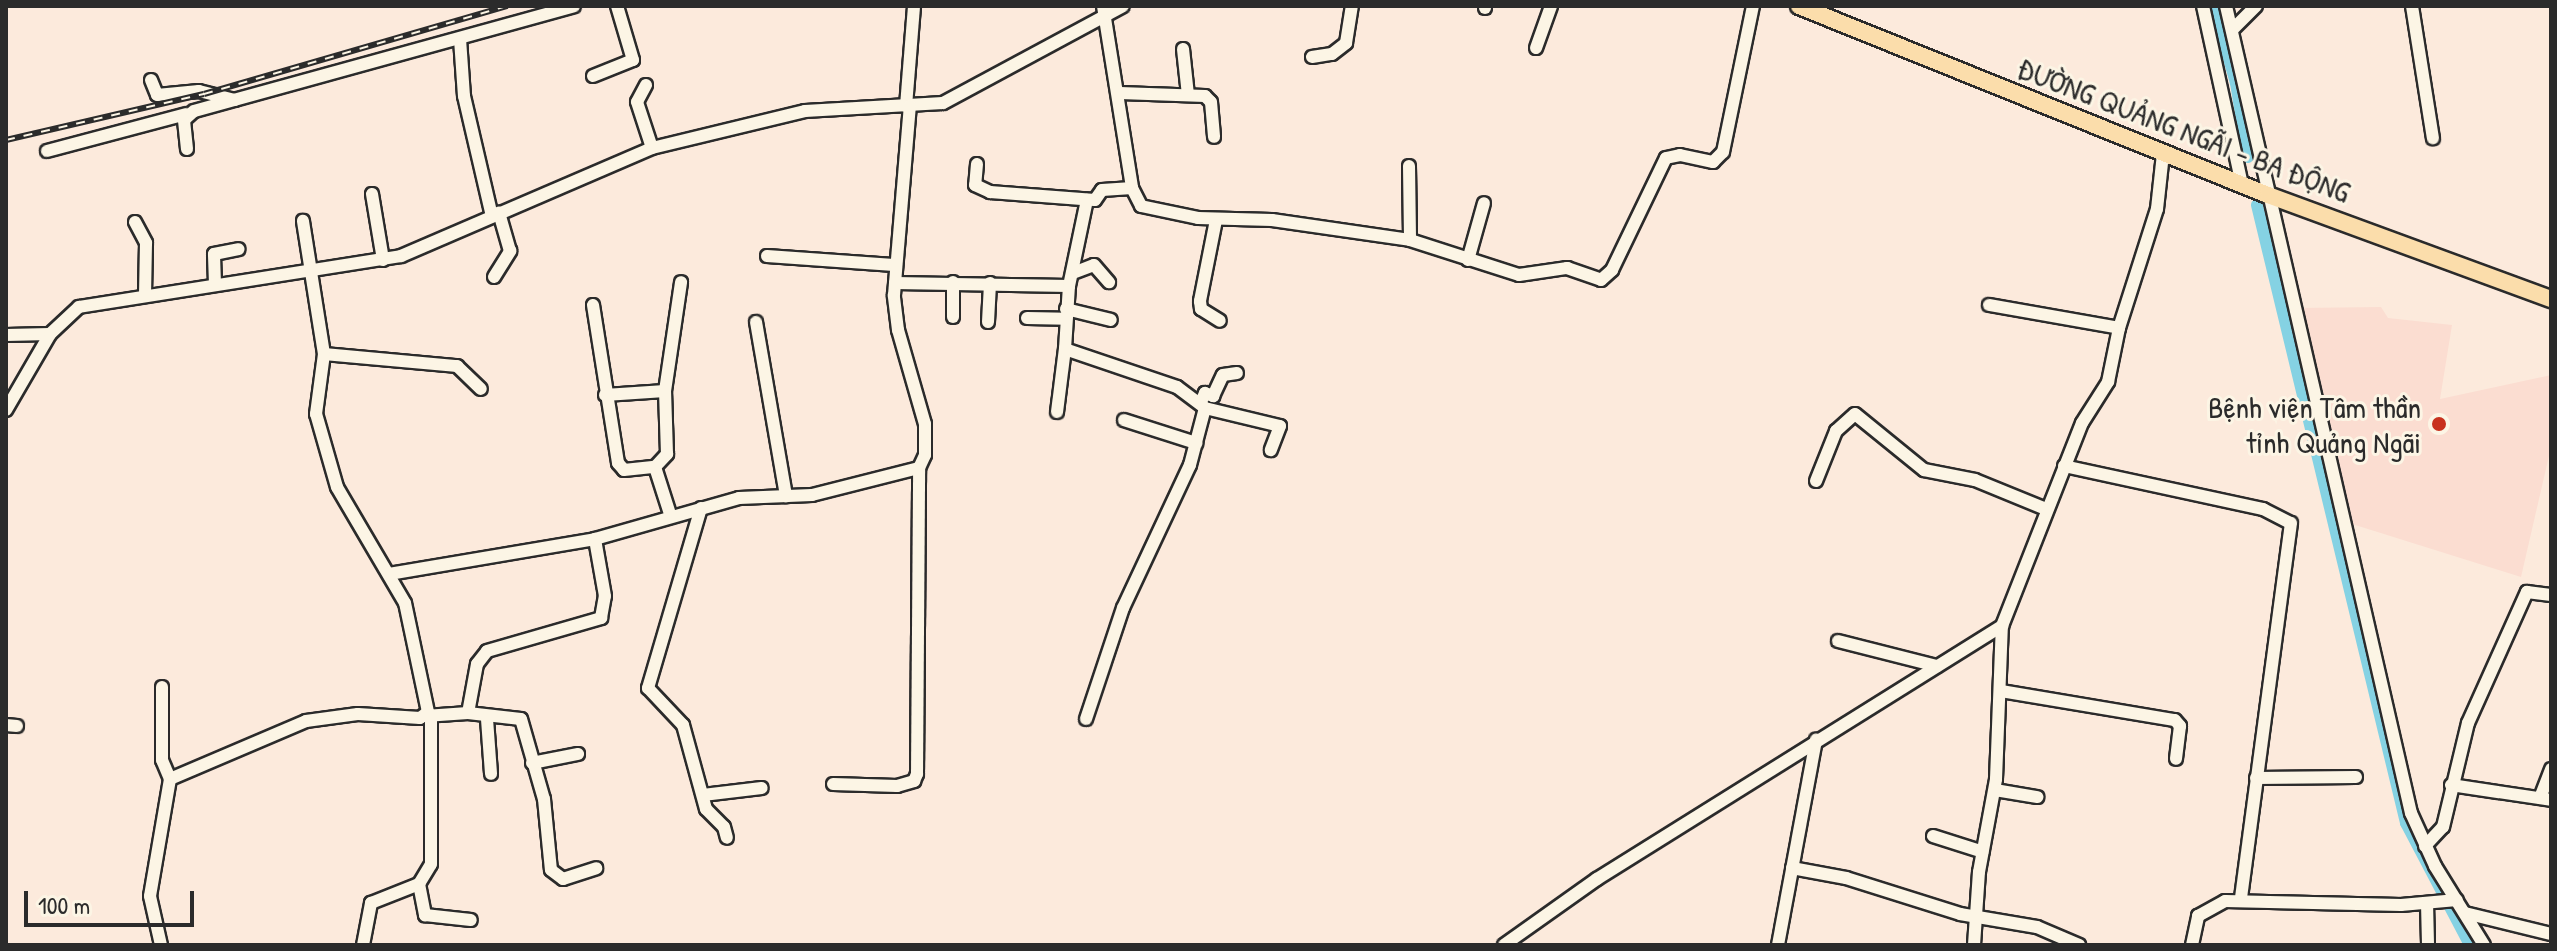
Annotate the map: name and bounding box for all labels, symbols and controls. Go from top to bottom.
street label: ĐƯỜNG QUẢNG NGÃI - BA ĐỘNG [2013,50,2355,210]
place label: Bệnh viện Tâm thần tỉnh Quảng Ngãi [2208,389,2421,460]
marker: Bệnh viện Tâm thần tỉnh Quảng Ngãi [2428,413,2450,435]
scale bar [28,875,198,925]
text: 100 m [38,889,90,921]

